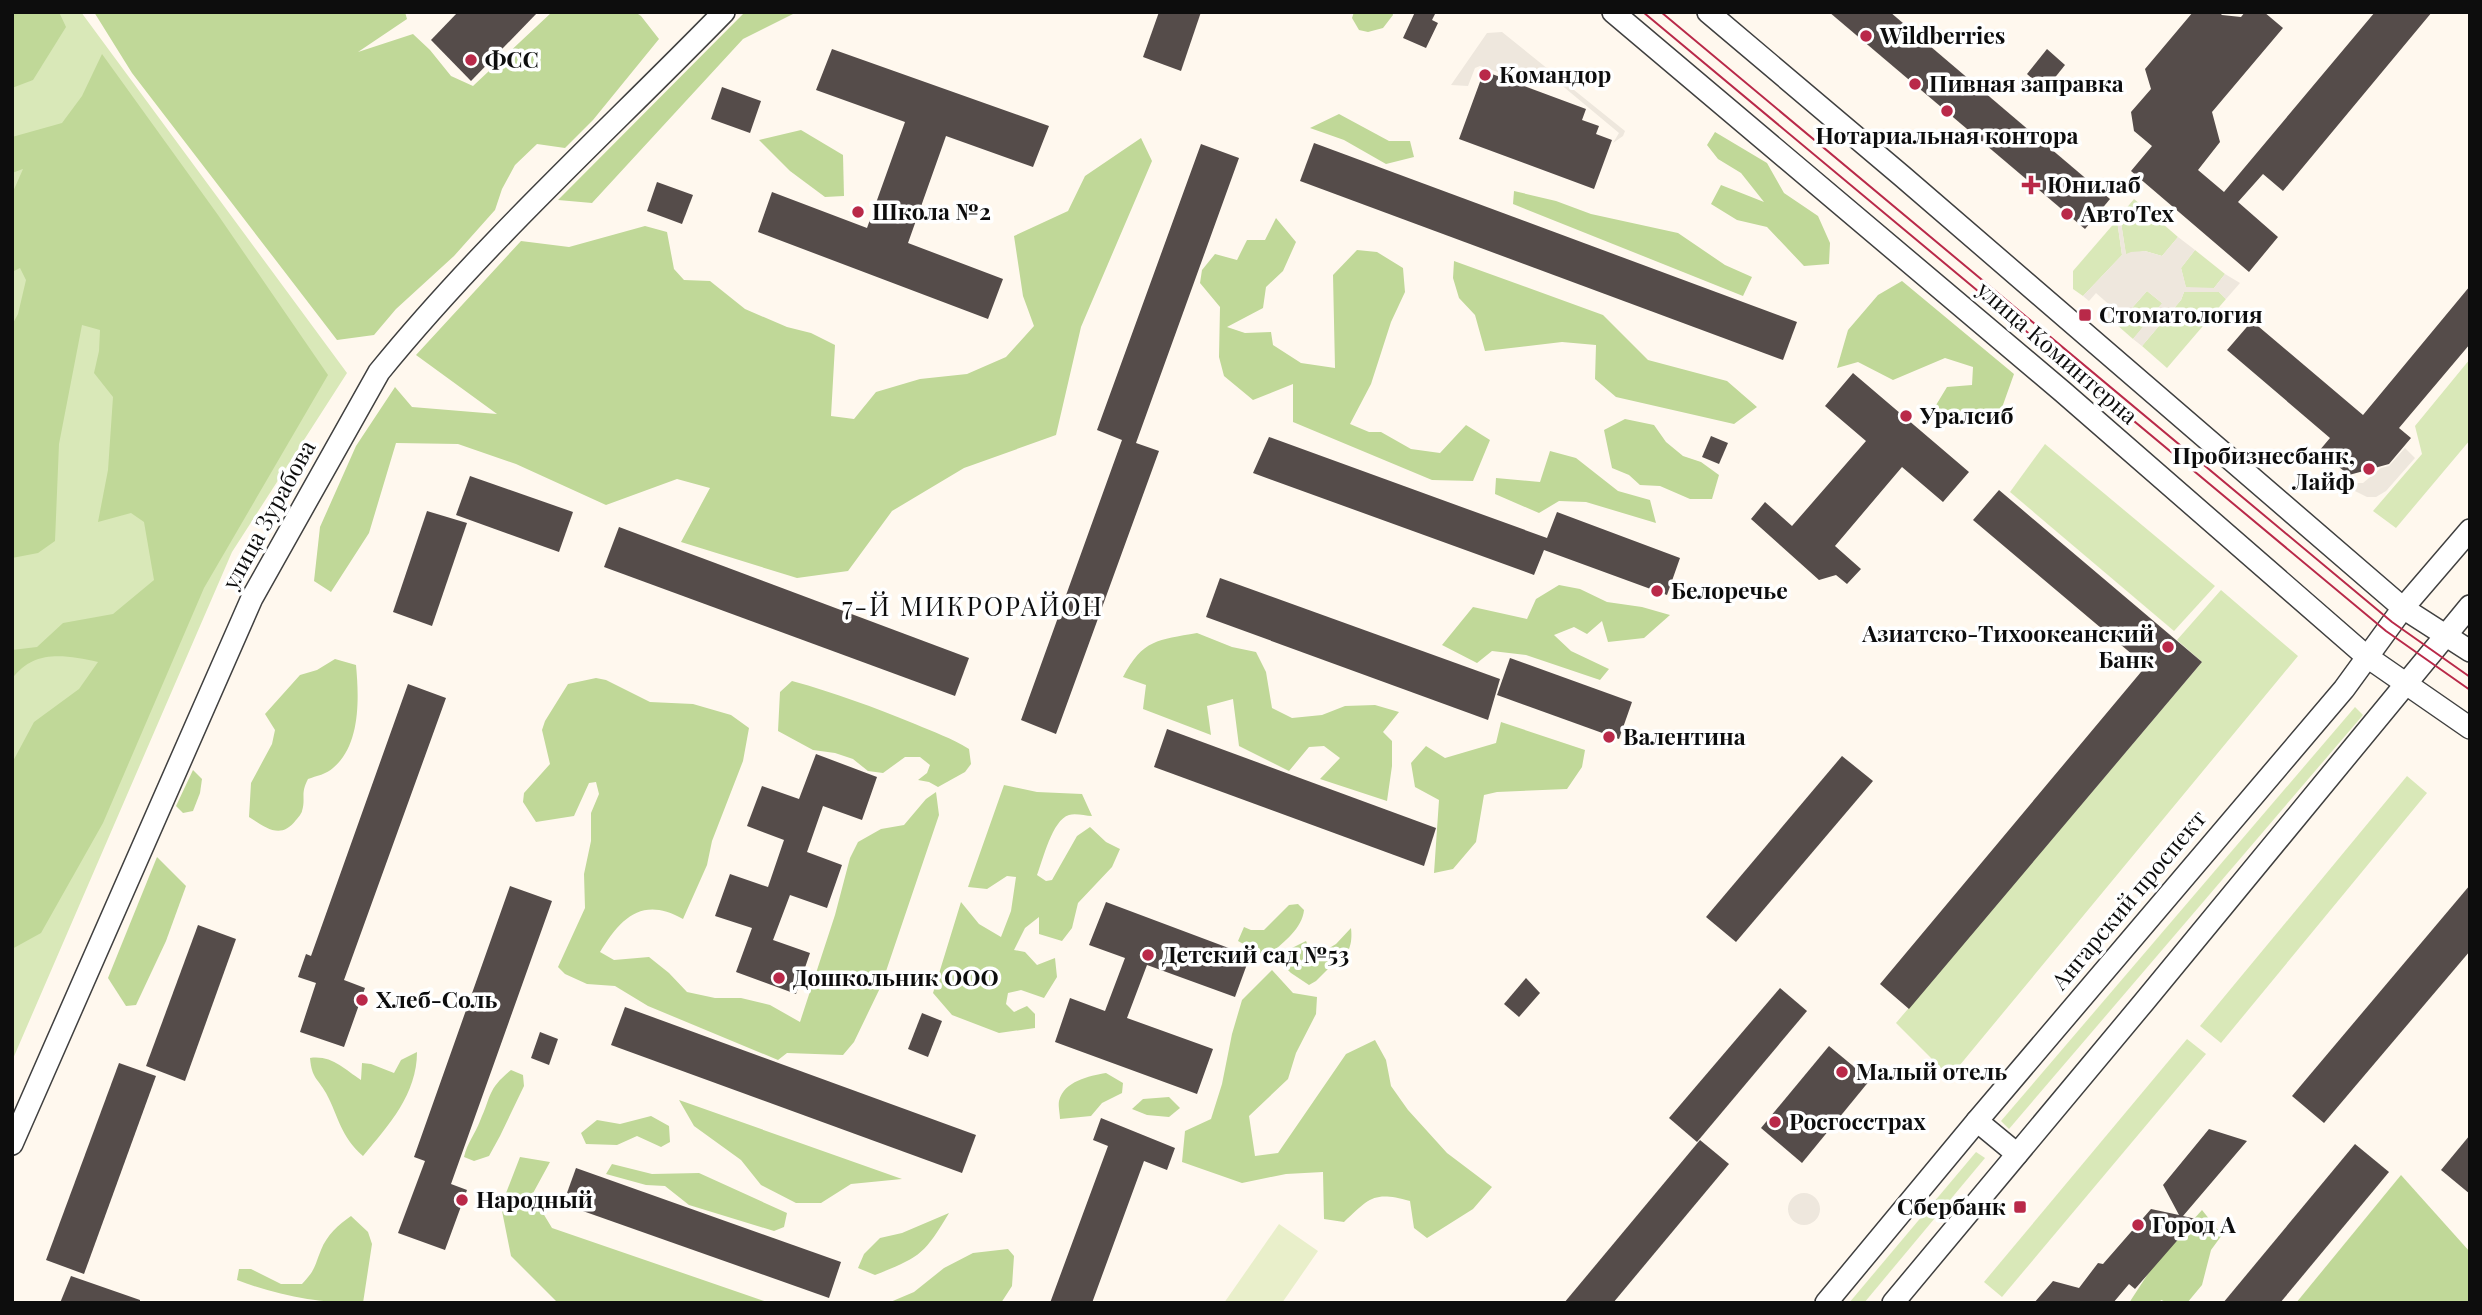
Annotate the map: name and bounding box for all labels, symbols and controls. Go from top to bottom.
place label: Wildberries [1879,19,2005,50]
marker: Wildberries [1858,28,1874,44]
place label: ФСС [485,43,539,74]
marker: ФСС [463,52,479,68]
place label: Командор [1499,58,1611,89]
marker: Командор [1477,67,1493,83]
place label: Пивная заправка [1929,67,2124,98]
marker: Пивная заправка [1907,76,1923,92]
marker: Нотариальная контора [1939,103,1955,119]
place label: Нотариальная контора [1816,119,2078,150]
place label: Юнилаб [2047,168,2141,199]
marker: Юнилаб [2021,175,2041,195]
place label: Школа №2 [872,195,991,226]
place label: АвтоТех [2080,197,2175,228]
marker: Школа №2 [850,204,866,220]
marker: АвтоТех [2059,206,2075,222]
street label: улица Коминтерна [1970,273,2145,431]
place label: Стоматология [2099,298,2263,329]
marker: Стоматология [2077,307,2093,323]
place label: Уралсиб [1919,399,2014,430]
marker: Уралсиб [1898,408,1914,424]
street label: улица Зурабова [213,434,322,595]
place label: Пробизнесбанк, Лайф [2173,439,2355,496]
marker: Пробизнесбанк, Лайф [2361,461,2377,477]
place label: Белоречье [1671,574,1788,605]
marker: Белоречье [1649,583,1665,599]
district label: 7-Й МИКРОРАЙОН [842,588,1104,623]
place label: Азиатско-Тихоокеанский Банк [1861,617,2154,674]
marker: Азиатско-Тихоокеанский Банк [2160,639,2176,655]
place label: Валентина [1623,720,1746,751]
marker: Валентина [1601,729,1617,745]
street label: Ангарский проспект [2043,803,2212,996]
place label: Детский сад №53 [1162,938,1349,969]
marker: Детский сад №53 [1140,947,1156,963]
place label: Дошкольник ООО [793,961,999,992]
marker: Дошкольник ООО [771,970,787,986]
place label: Хлеб-Соль [376,983,497,1014]
marker: Хлеб-Соль [354,992,370,1008]
place label: Малый отель [1856,1055,2007,1086]
marker: Малый отель [1834,1064,1850,1080]
place label: Росгосстрах [1789,1105,1926,1136]
marker: Росгосстрах [1767,1114,1783,1130]
place label: Народный [476,1183,593,1214]
place label: Сбербанк [1897,1190,2006,1221]
marker: Народный [454,1192,470,1208]
marker: Сбербанк [2012,1199,2028,1215]
place label: Город А [2152,1208,2236,1239]
marker: Город А [2130,1217,2146,1233]

